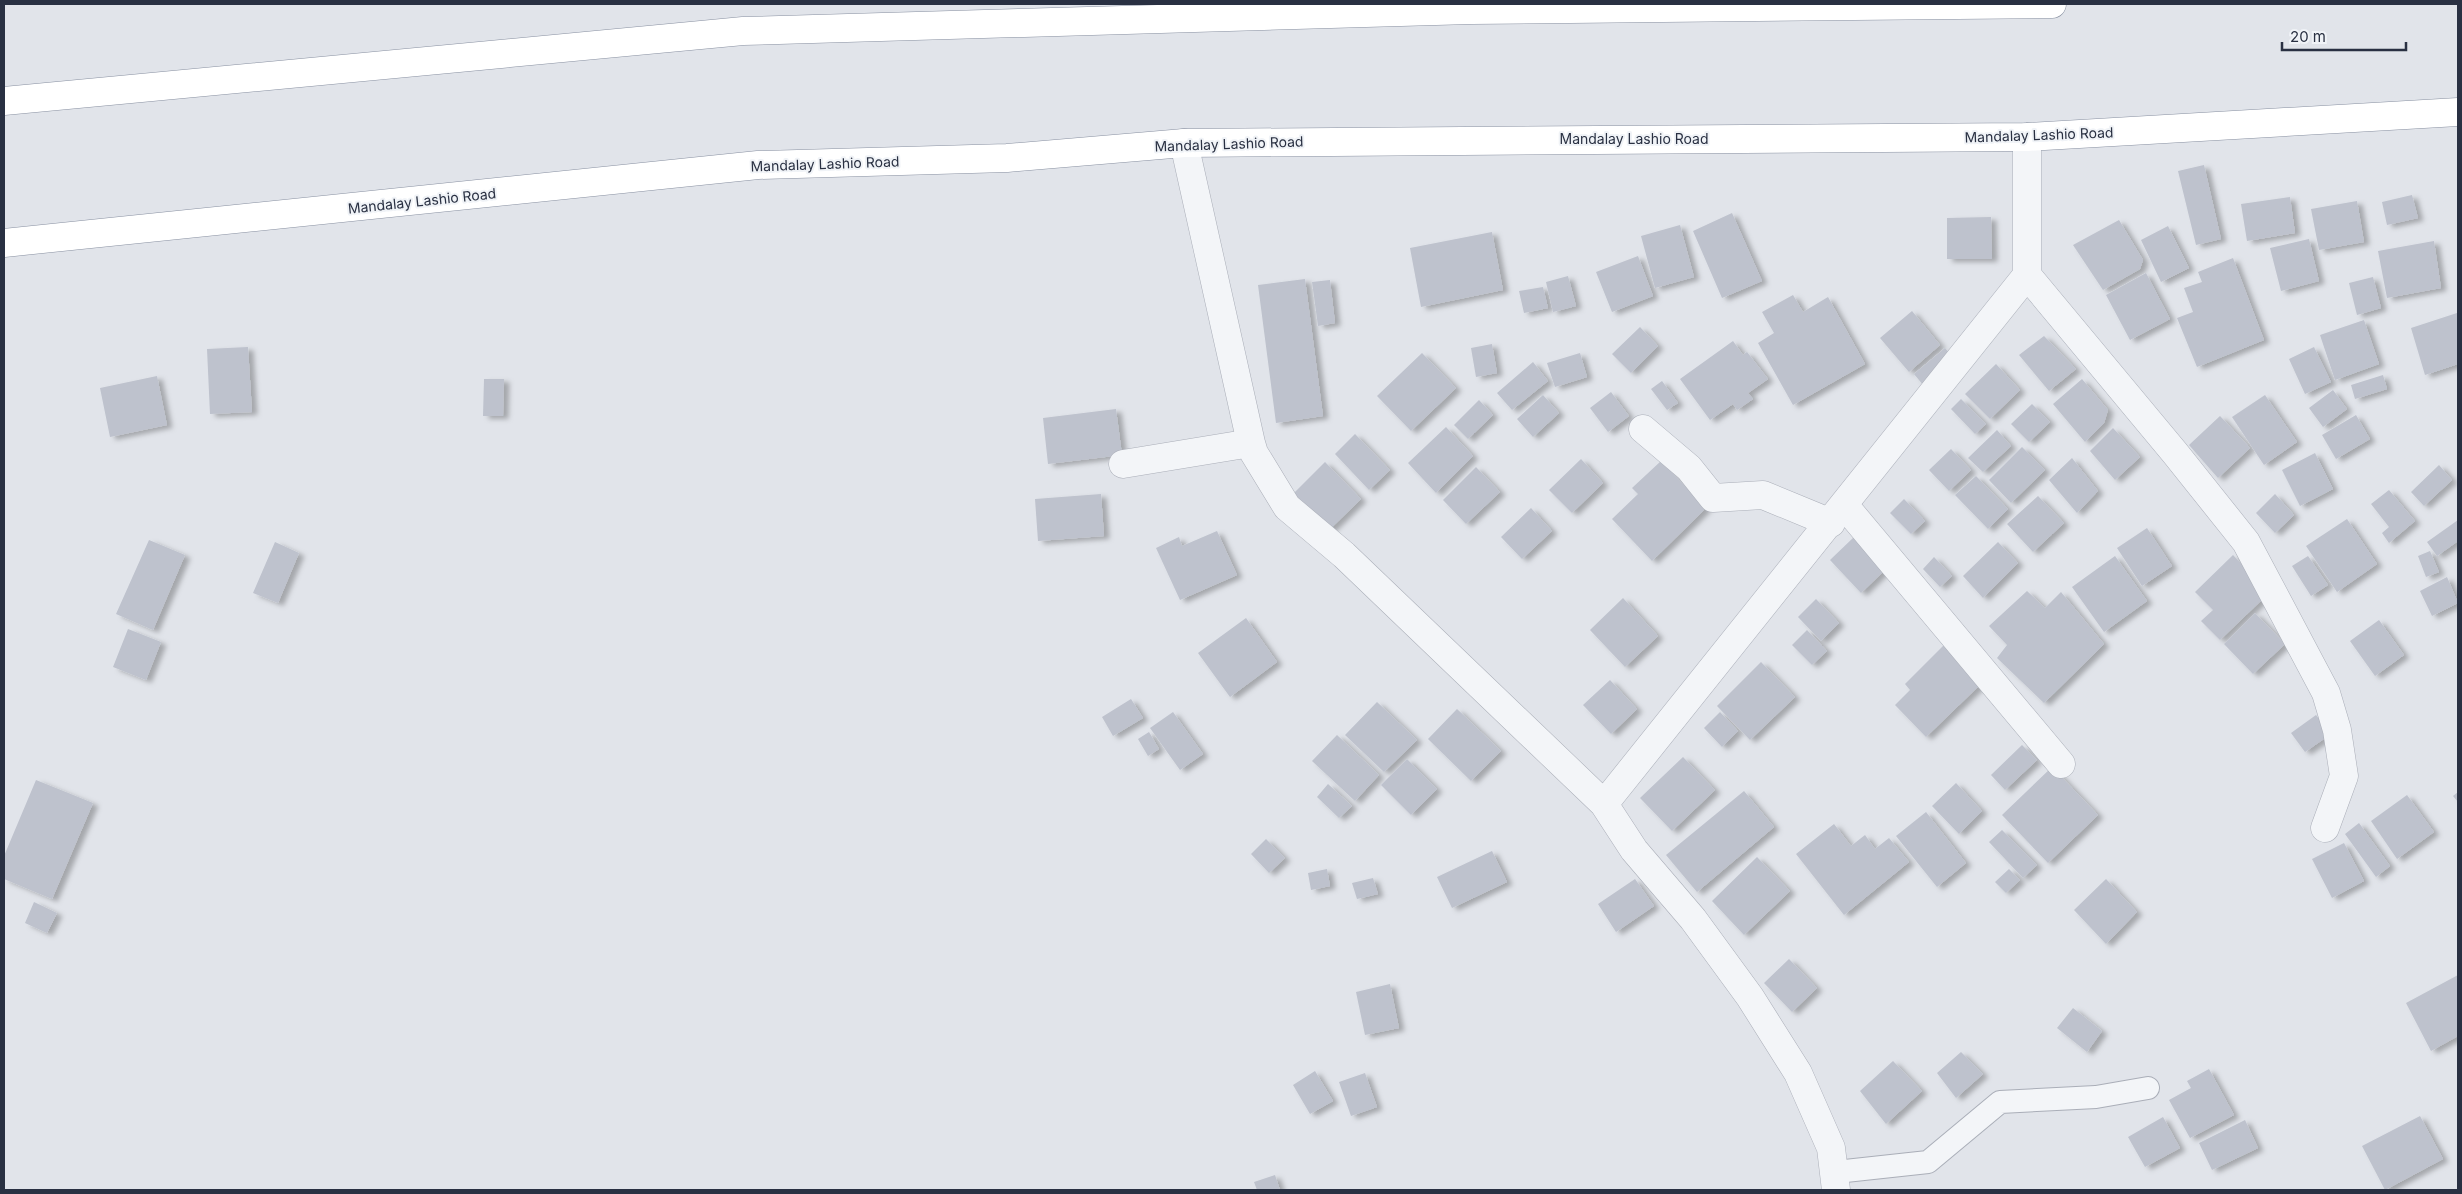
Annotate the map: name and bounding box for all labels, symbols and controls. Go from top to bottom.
scale bar [2282,20,2406,52]
text: 20 m [2290,27,2326,46]
street label: Mandalay Lashio Road [1964,123,2114,146]
street label: Mandalay Lashio Road [1559,130,1709,147]
street label: Mandalay Lashio Road [1154,132,1304,155]
street label: Mandalay Lashio Road [750,152,900,175]
street label: Mandalay Lashio Road [347,184,497,217]

